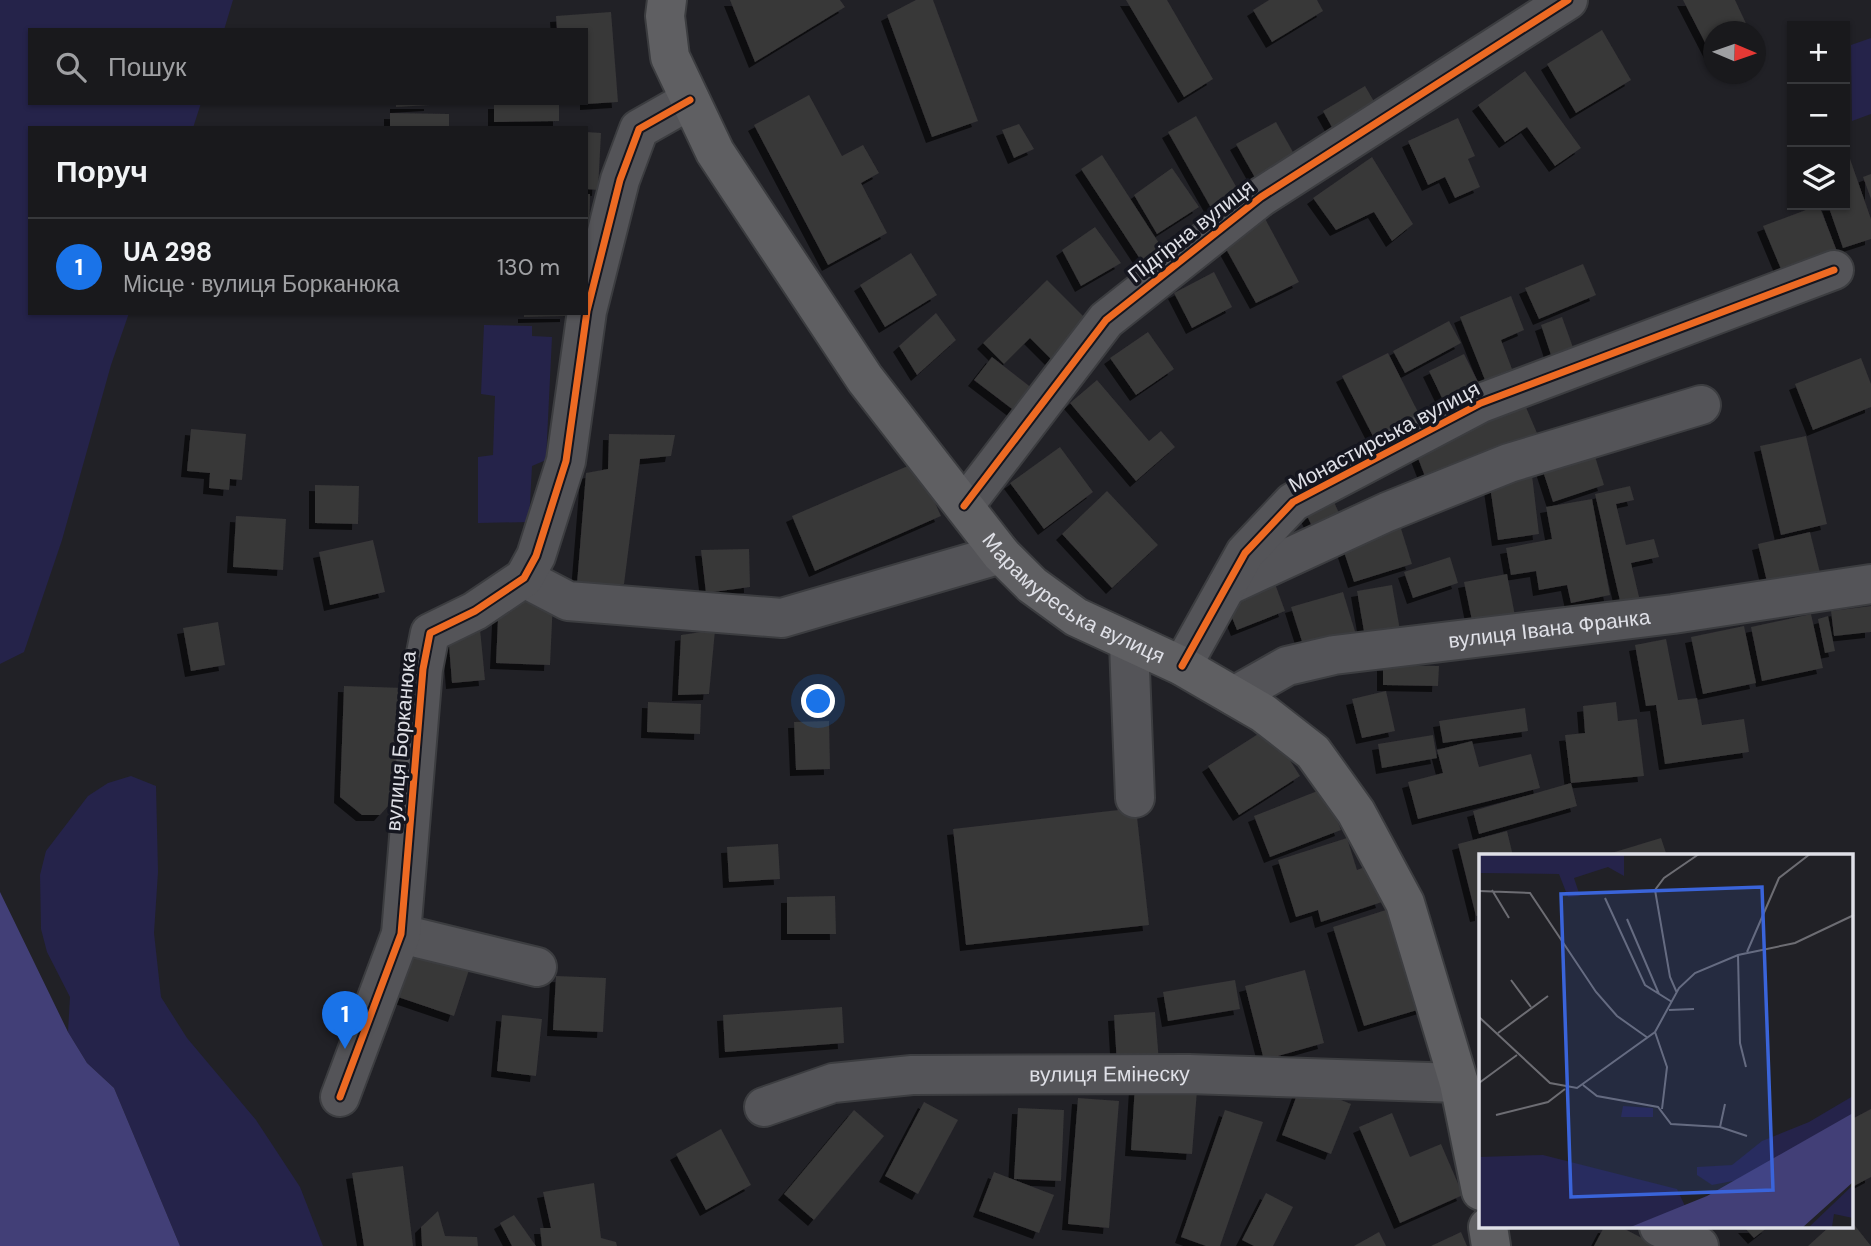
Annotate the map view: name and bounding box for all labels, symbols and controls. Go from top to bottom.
north arrow [1703,21,1766,84]
map controls [1787,21,1850,210]
button: + [1787,21,1850,84]
search box [28,28,588,105]
icon: search [52,48,90,86]
text: Пошук [108,50,186,84]
button: − [1787,84,1850,147]
button: layers [1787,147,1850,210]
text: Поруч [56,152,148,191]
street label: Підгірна вулиця [1122,173,1260,289]
text: UA 298 [123,235,212,269]
text: 1 [75,252,83,282]
text: 130 m [497,252,560,282]
text: Місце · вулиця Борканюка [123,269,399,299]
street label: Монастирська вулиця [1284,375,1484,499]
street label: Марамуреська вулиця [976,527,1169,670]
street label: вулиця Івана Франка [1447,603,1652,655]
street label: вулиця Борканюка [379,649,423,832]
your location [801,684,835,718]
inset map [1479,854,1854,1228]
pin: 1 [322,991,368,1049]
street label: вулиця Емінеску [1029,1060,1190,1089]

